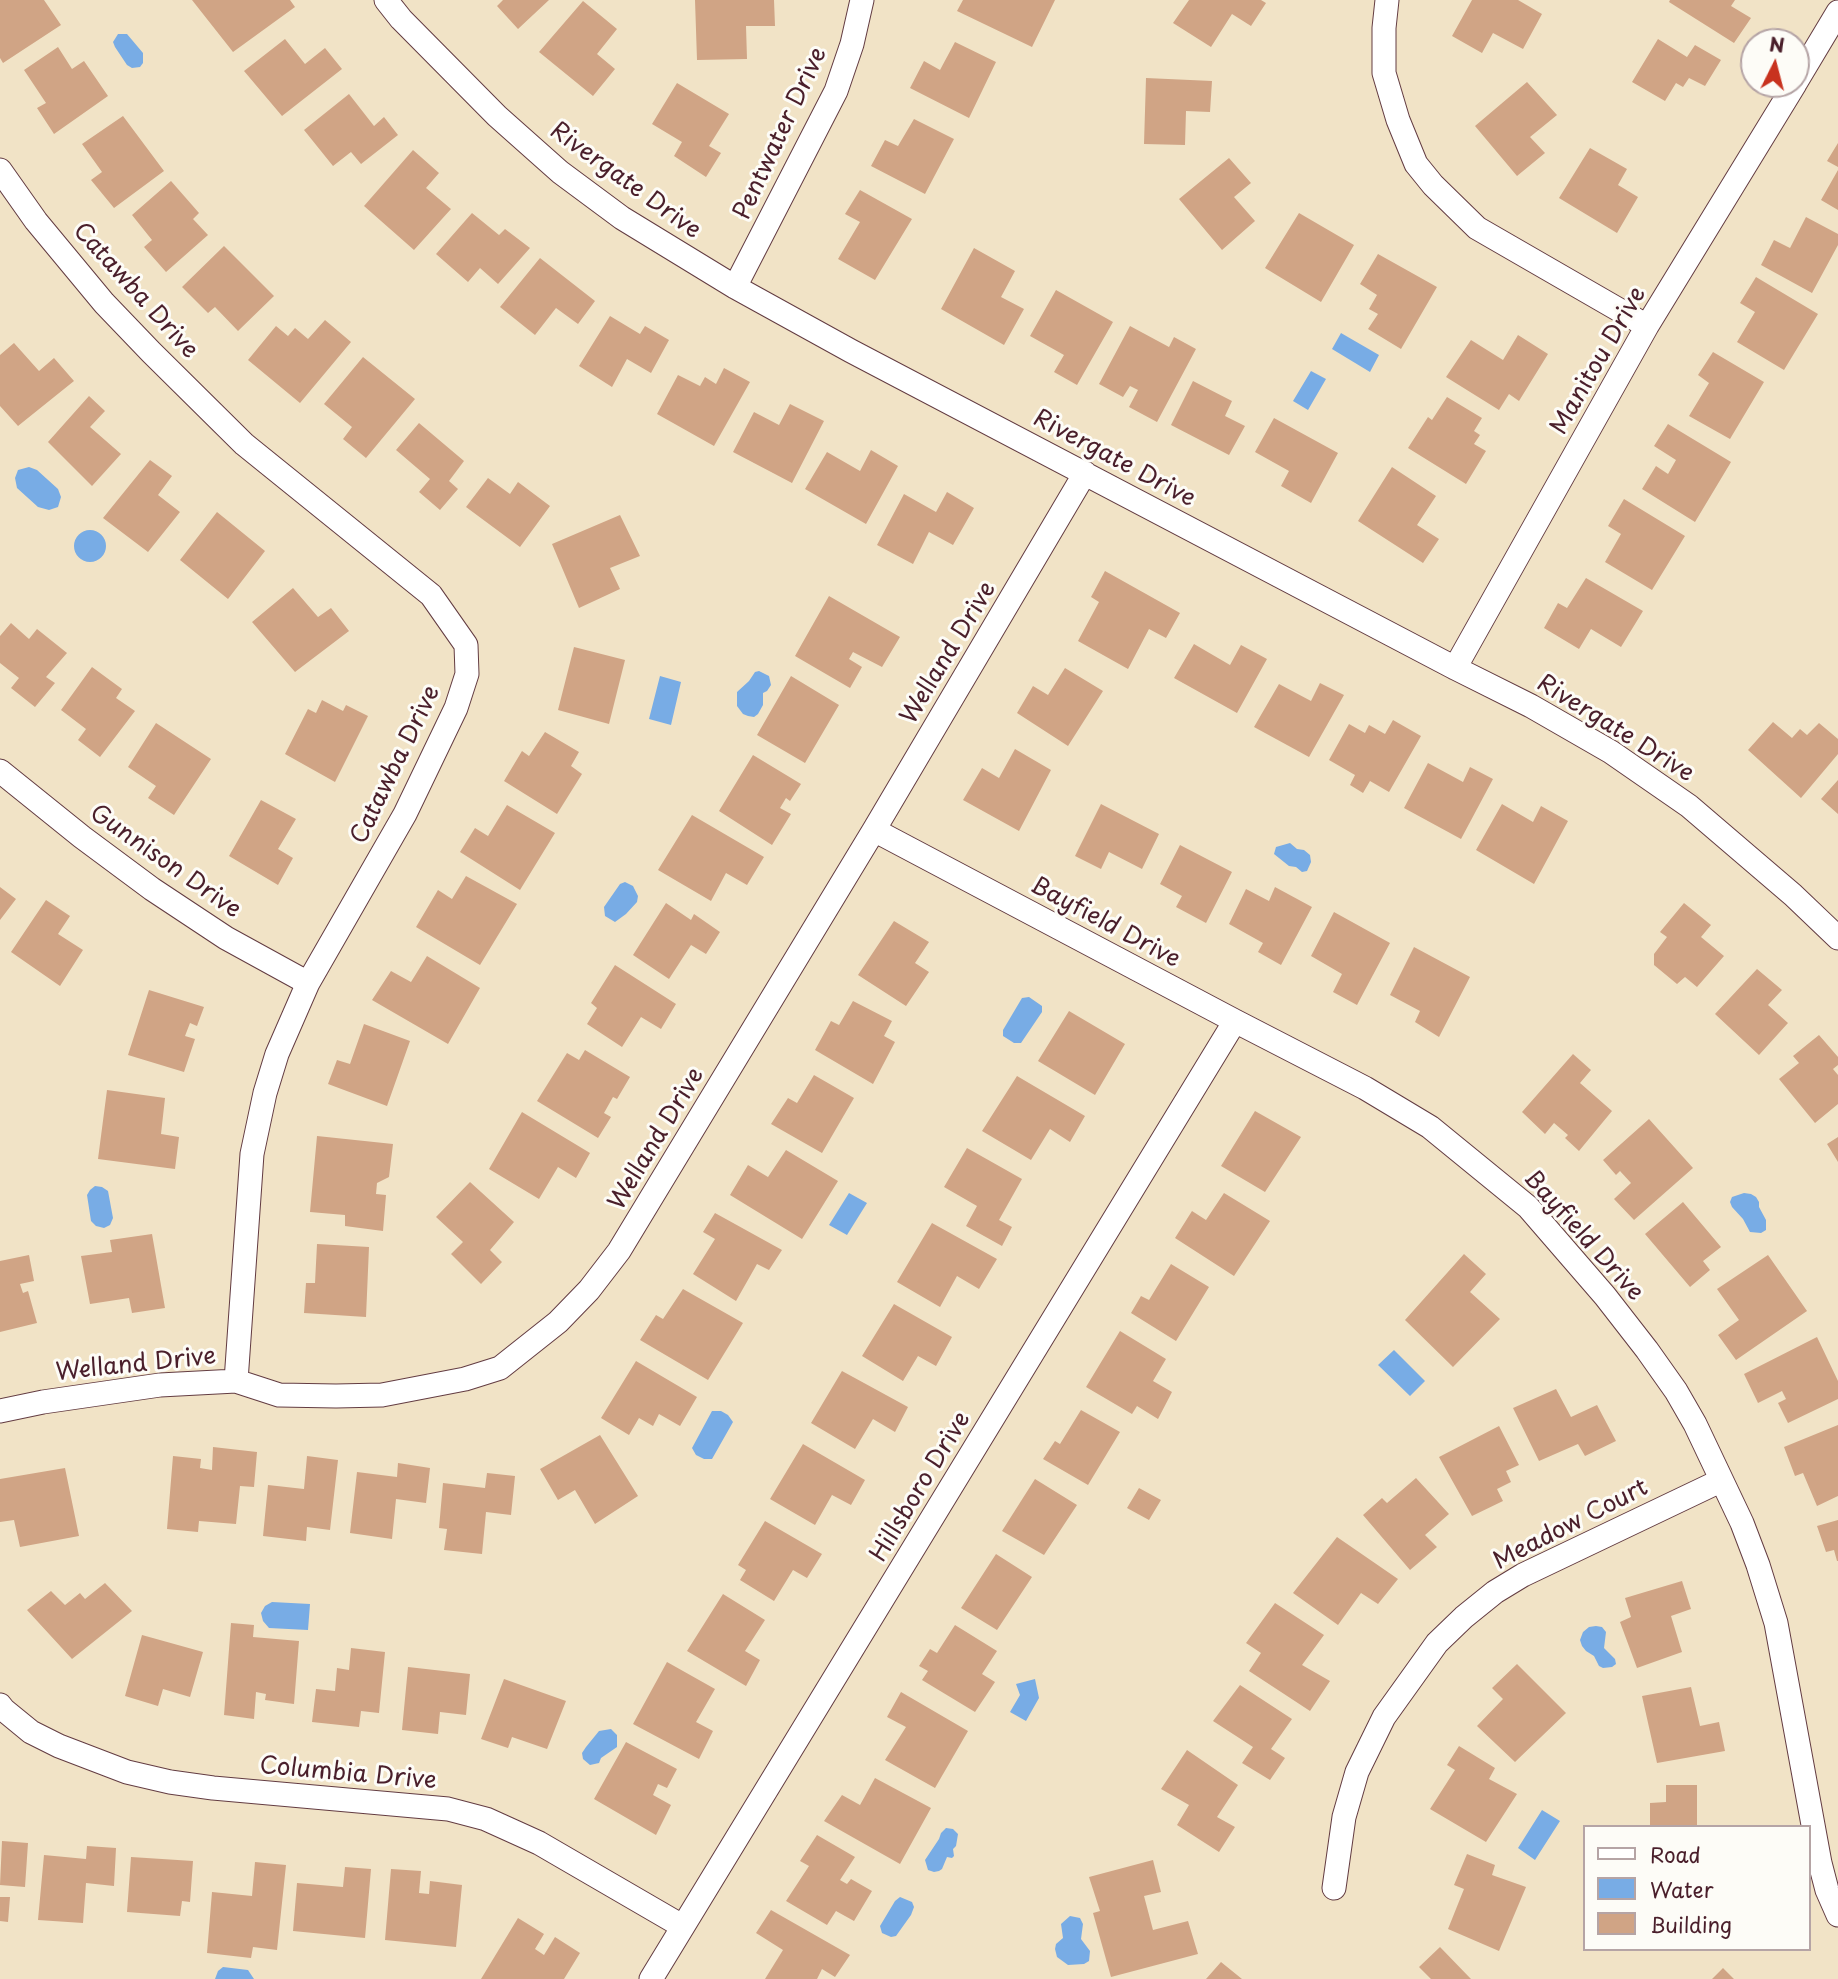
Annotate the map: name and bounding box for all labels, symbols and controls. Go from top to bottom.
north arrow [1740,28,1810,98]
text: N [1768,29,1786,59]
street label: Pentwater Drive [728,43,834,225]
street label: Rivergate Drive [544,117,706,245]
street label: Catawba Drive [66,217,204,365]
street label: Manitou Drive [1545,282,1653,440]
street label: Rivergate Drive [1028,404,1200,514]
street label: Welland Drive [895,577,1003,729]
street label: Rivergate Drive [1531,669,1699,789]
street label: Catawba Drive [345,681,447,849]
street label: Gunnison Drive [84,799,246,925]
street label: Bayfield Drive [1025,871,1185,975]
street label: Welland Drive [603,1063,711,1215]
street label: Bayfield Drive [1517,1165,1649,1307]
street label: Welland Drive [55,1342,217,1388]
street label: Hillsboro Drive [865,1407,977,1567]
street label: Meadow Court [1489,1474,1653,1576]
street label: Columbia Drive [258,1752,438,1796]
legend [1582,1825,1810,1951]
text: Road [1650,1838,1701,1870]
text: Water [1650,1873,1713,1905]
text: Building [1650,1908,1732,1940]

